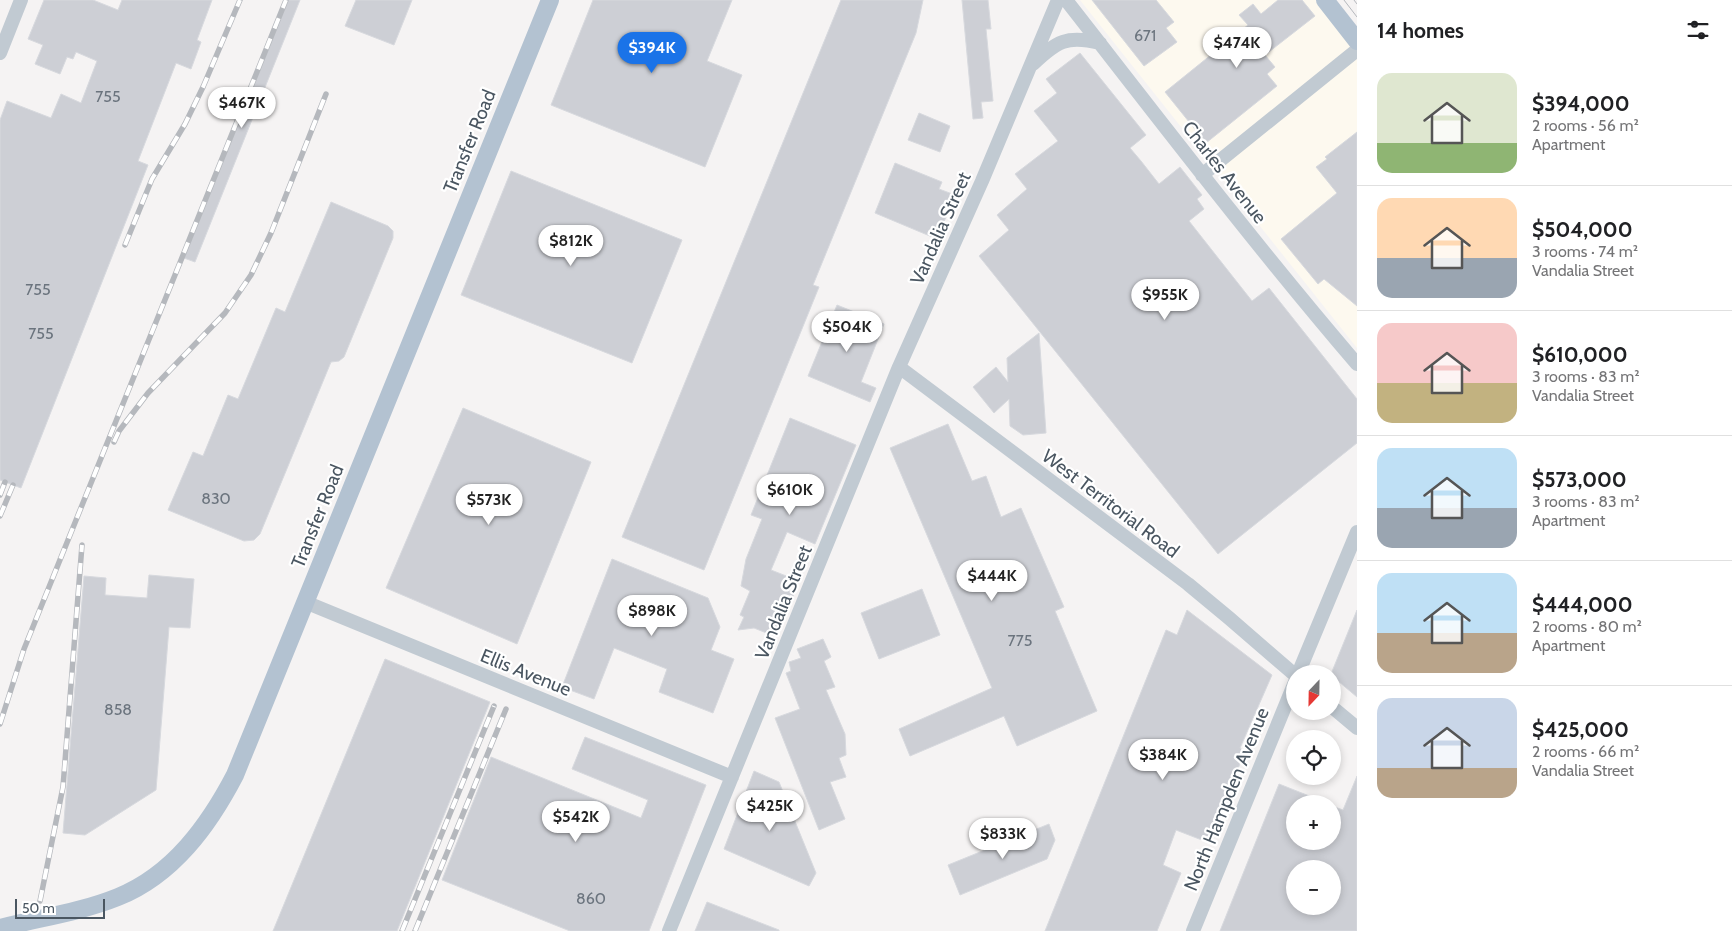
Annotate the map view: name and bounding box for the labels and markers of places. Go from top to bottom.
pin: $474K [1202,27,1272,69]
pin: $394K [617,32,687,74]
pin: $467K [207,86,277,129]
pin: $812K [536,224,606,267]
pin: $955K [1130,278,1200,321]
pin: $504K [812,310,882,353]
pin: $610K [755,474,825,516]
pin: $573K [454,484,524,526]
pin: $444K [957,560,1027,602]
pin: $898K [617,594,687,637]
pin: $384K [1128,738,1198,781]
pin: $425K [735,790,805,832]
pin: $542K [541,800,611,843]
pin: $833K [968,818,1038,860]

